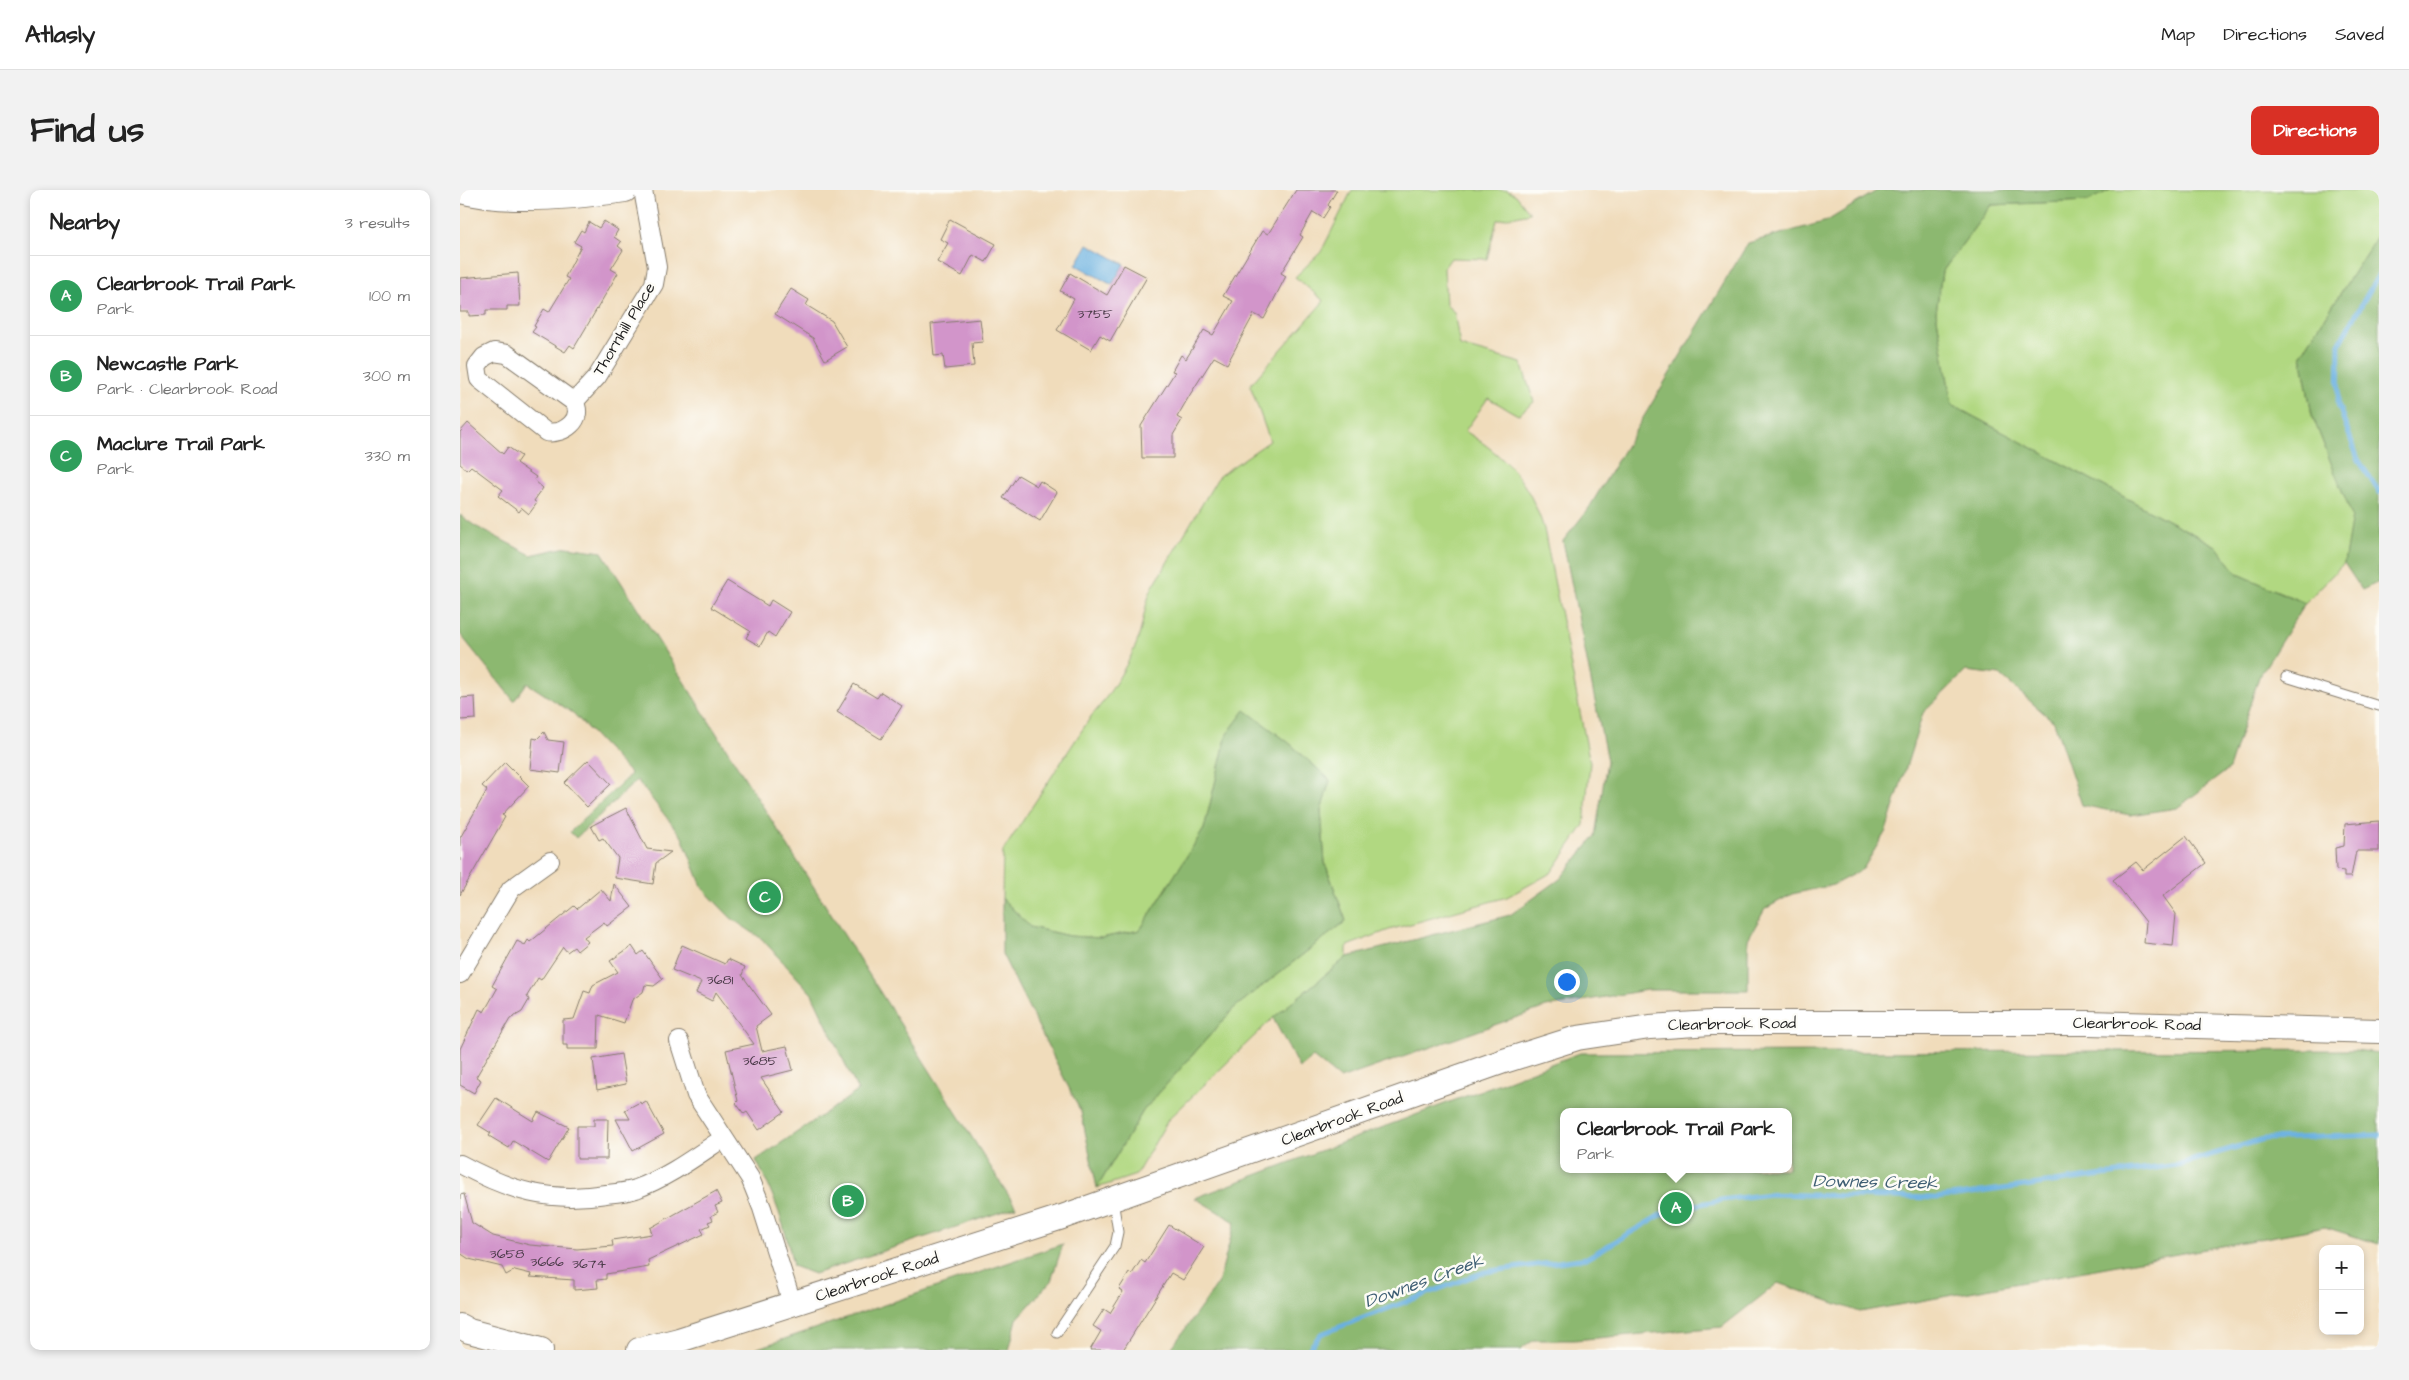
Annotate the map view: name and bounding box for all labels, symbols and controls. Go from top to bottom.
text: Atlasly [25,18,95,52]
text: Map [2161,22,2195,47]
text: Directions [2223,22,2307,47]
text: Saved [2335,22,2384,47]
text: Find us [30,106,144,155]
button: Directions [2251,106,2379,155]
text: Nearby [50,208,120,237]
text: 3 results [345,212,410,234]
text: Clearbrook Trail Park [97,271,295,298]
street label: Thornhill Place [587,278,661,380]
text: A [61,285,71,307]
text: 100 m [369,285,410,307]
text: Park [97,298,134,320]
house number: 3755 [1077,304,1113,324]
text: Newcastle Park [97,351,238,378]
text: B [60,365,72,387]
text: 300 m [363,365,410,387]
text: Park · Clearbrook Road [97,378,277,400]
text: Maclure Trail Park [97,431,265,458]
text: C [60,445,72,467]
text: 330 m [365,445,410,467]
text: Park [97,458,134,480]
pin: C [749,878,781,916]
your location [1554,969,1580,995]
house number: 3681 [707,970,734,990]
street label: Clearbrook Road [1668,1012,1796,1036]
street label: Clearbrook Road [2073,1012,2201,1036]
house number: 3685 [743,1051,778,1071]
street label: Clearbrook Road [1278,1087,1406,1151]
popup [1560,1108,1792,1173]
text: Clearbrook Trail Park [1577,1116,1775,1143]
text: Park [1577,1143,1614,1165]
water label: Downes Creek [1813,1168,1938,1196]
pin: B [832,1182,864,1220]
pin: A [1660,1189,1692,1227]
house number: 3658 [490,1244,524,1264]
map controls [2319,1245,2364,1335]
button: + [2319,1245,2364,1290]
street label: Clearbrook Road [813,1247,941,1307]
water label: Downes Creek [1361,1248,1488,1314]
house number: 3666 [530,1252,564,1272]
house number: 3674 [572,1254,606,1274]
button: − [2319,1290,2364,1335]

